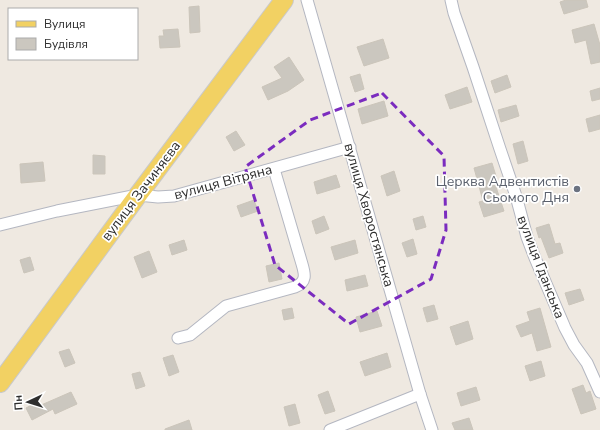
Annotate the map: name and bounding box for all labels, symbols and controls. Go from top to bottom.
legend [8,8,138,60]
text: Вулиця [44,16,86,32]
text: Будівля [44,36,88,52]
street label: вулиця Зачиняєва [97,137,185,245]
street label: вулиця Хворостянська [339,141,399,289]
street label: вулиця Вітряна [172,160,274,204]
place label: Церква Адвентистів Сьомого Дня [436,172,569,207]
marker: Церква Адвентистів Сьомого Дня [572,184,582,194]
street label: вулиця Гданська [513,213,569,321]
north arrow [8,382,48,422]
text: Пн [11,395,27,411]

